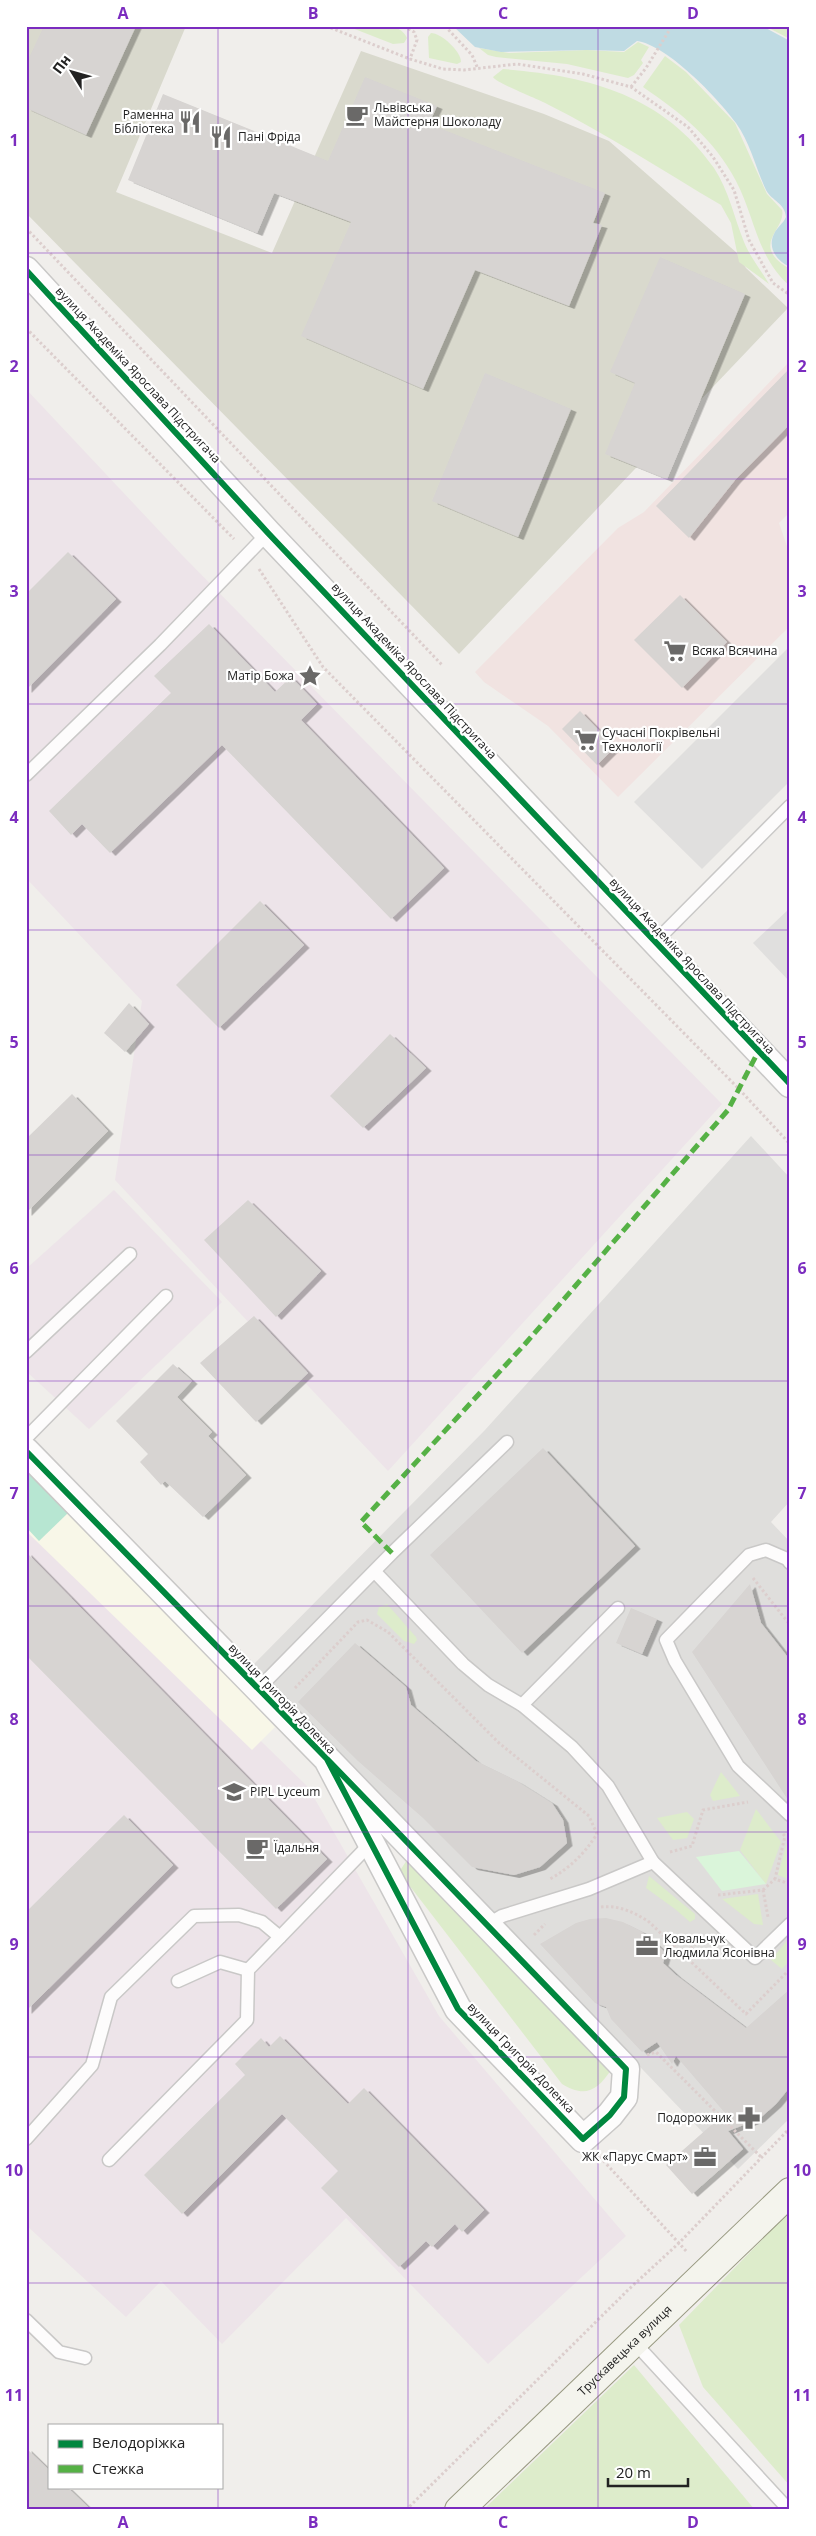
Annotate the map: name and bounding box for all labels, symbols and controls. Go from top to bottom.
text: A [117,2,129,24]
text: B [308,2,318,24]
text: C [498,2,508,24]
text: D [687,2,699,24]
north arrow [48,48,98,98]
text: Пн [48,50,75,77]
place label: Львівська Майстерня Шоколаду [374,99,502,130]
cafe icon: Львівська Майстерня Шоколаду [344,102,370,128]
place label: Раменна Бібліотека [114,106,174,137]
restaurant icon: Раменна Бібліотека [177,109,203,135]
restaurant icon: Пані Фріда [208,124,234,150]
place label: Пані Фріда [238,128,301,145]
text: 1 [9,129,19,151]
text: 1 [797,129,807,151]
street label: вулиця Академіка Ярослава Підстригача [52,283,225,467]
text: 2 [9,355,19,377]
text: 2 [797,355,807,377]
street label: вулиця Академіка Ярослава Підстригача [328,579,501,763]
text: 3 [9,580,19,602]
text: 3 [797,580,807,602]
supermarket icon: Всяка Всячина [662,638,688,664]
place label: Всяка Всячина [692,642,777,659]
place icon: Матір Божа [297,663,323,689]
place label: Матір Божа [227,667,294,684]
place label: Сучасні Покрівельні Технології [602,724,720,755]
supermarket icon: Сучасні Покрівельні Технології [573,727,599,753]
text: 4 [9,806,19,828]
text: 4 [797,806,807,828]
street label: вулиця Академіка Ярослава Підстригача [606,874,779,1058]
text: 5 [9,1031,19,1053]
text: 5 [797,1031,807,1053]
text: 6 [9,1257,19,1279]
text: 6 [797,1257,807,1279]
text: 7 [9,1482,19,1504]
text: 7 [797,1482,807,1504]
street label: вулиця Григорія Доленка [225,1640,340,1758]
text: 8 [9,1708,19,1730]
text: 8 [797,1708,807,1730]
school or university icon: PIPL Lyceum [221,1779,247,1805]
place label: PIPL Lyceum [250,1783,320,1800]
cafe icon: Їдальня [244,1835,270,1861]
place label: Їдальня [274,1839,319,1856]
place label: Ковальчук Людмила Ясонівна [664,1930,775,1961]
text: 9 [9,1933,19,1955]
office icon: Ковальчук Людмила Ясонівна [634,1933,660,1959]
text: 9 [797,1933,807,1955]
street label: вулиця Григорія Доленка [464,1999,579,2117]
pharmacy icon: Подорожник [736,2105,762,2131]
place label: Подорожник [657,2109,733,2126]
office icon: ЖК «Парус Смарт» [692,2144,718,2170]
place label: ЖК «Парус Смарт» [582,2148,688,2165]
text: 10 [5,2159,23,2181]
text: 10 [793,2159,811,2181]
street label: Трускавецька вулиця [574,2301,675,2400]
text: 11 [5,2384,23,2406]
text: 11 [793,2384,811,2406]
legend [48,2424,222,2488]
text: Велодоріжка [92,2432,185,2452]
scale bar [608,2456,688,2488]
text: Стежка [92,2458,144,2478]
text: 20 m [616,2462,651,2482]
text: A [117,2511,129,2533]
text: B [308,2511,318,2533]
text: C [498,2511,508,2533]
text: D [687,2511,699,2533]

